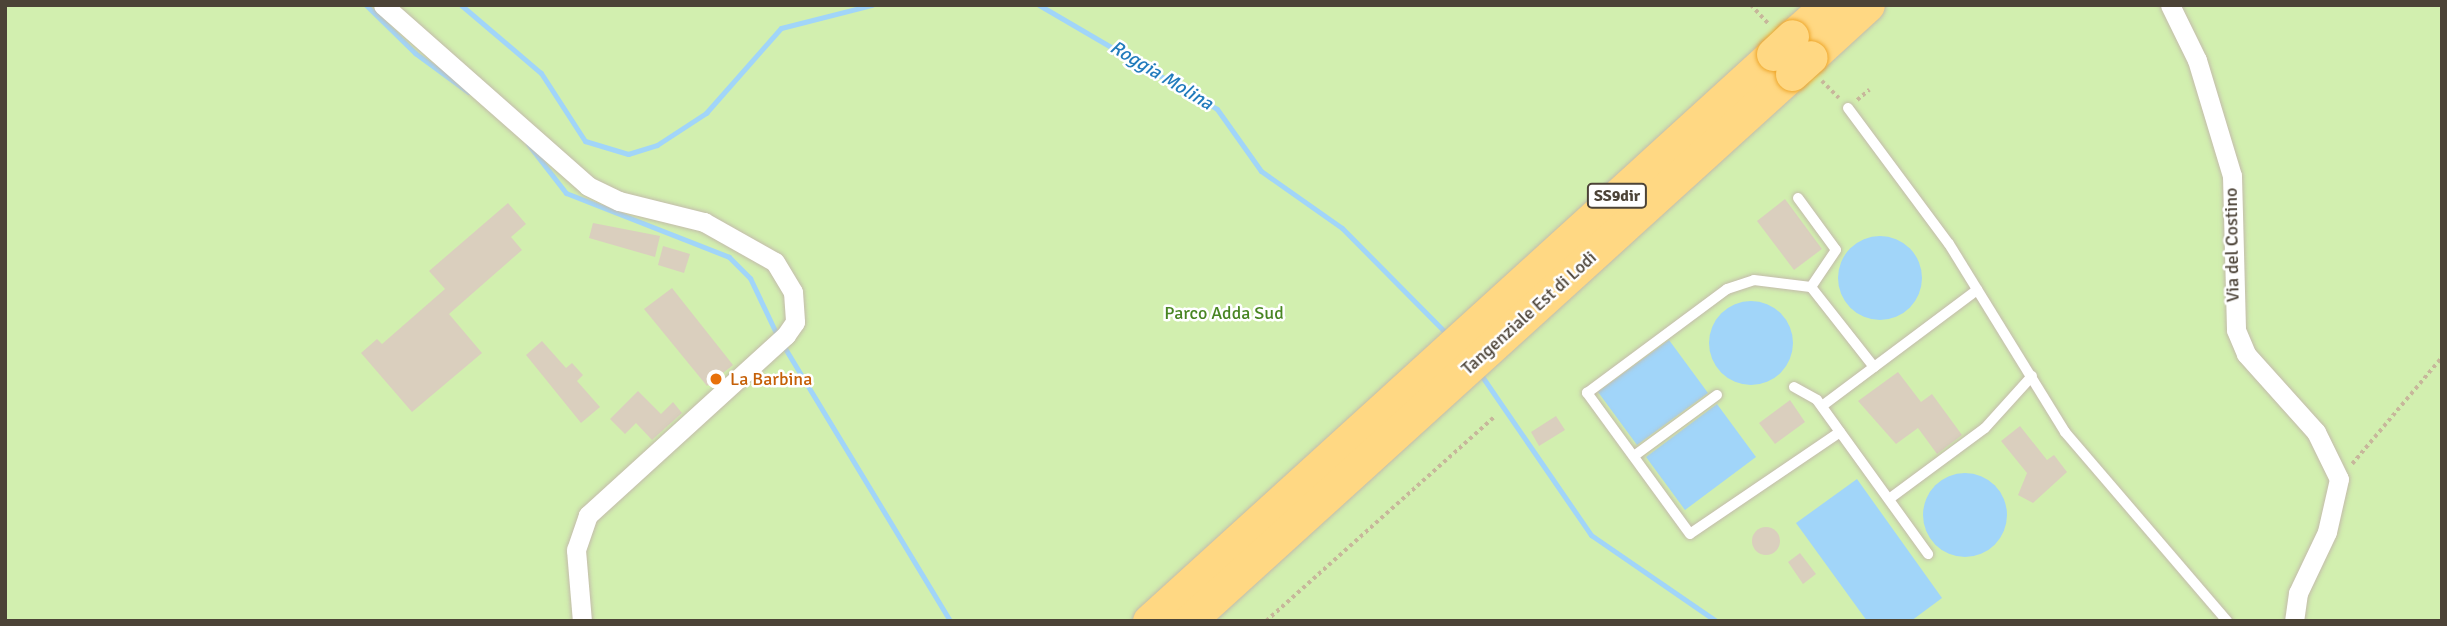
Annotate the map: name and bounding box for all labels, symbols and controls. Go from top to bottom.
water label: Roggia Molina [1105,36,1217,116]
road number: SS9dir [1586,184,1648,208]
street label: Via del Costino [2220,188,2244,302]
street label: Tangenziale Est di Lodi [1457,247,1601,379]
park label: Parco Adda Sud [1164,302,1284,324]
place label: La Barbina [730,368,812,390]
marker: La Barbina [708,371,724,387]

